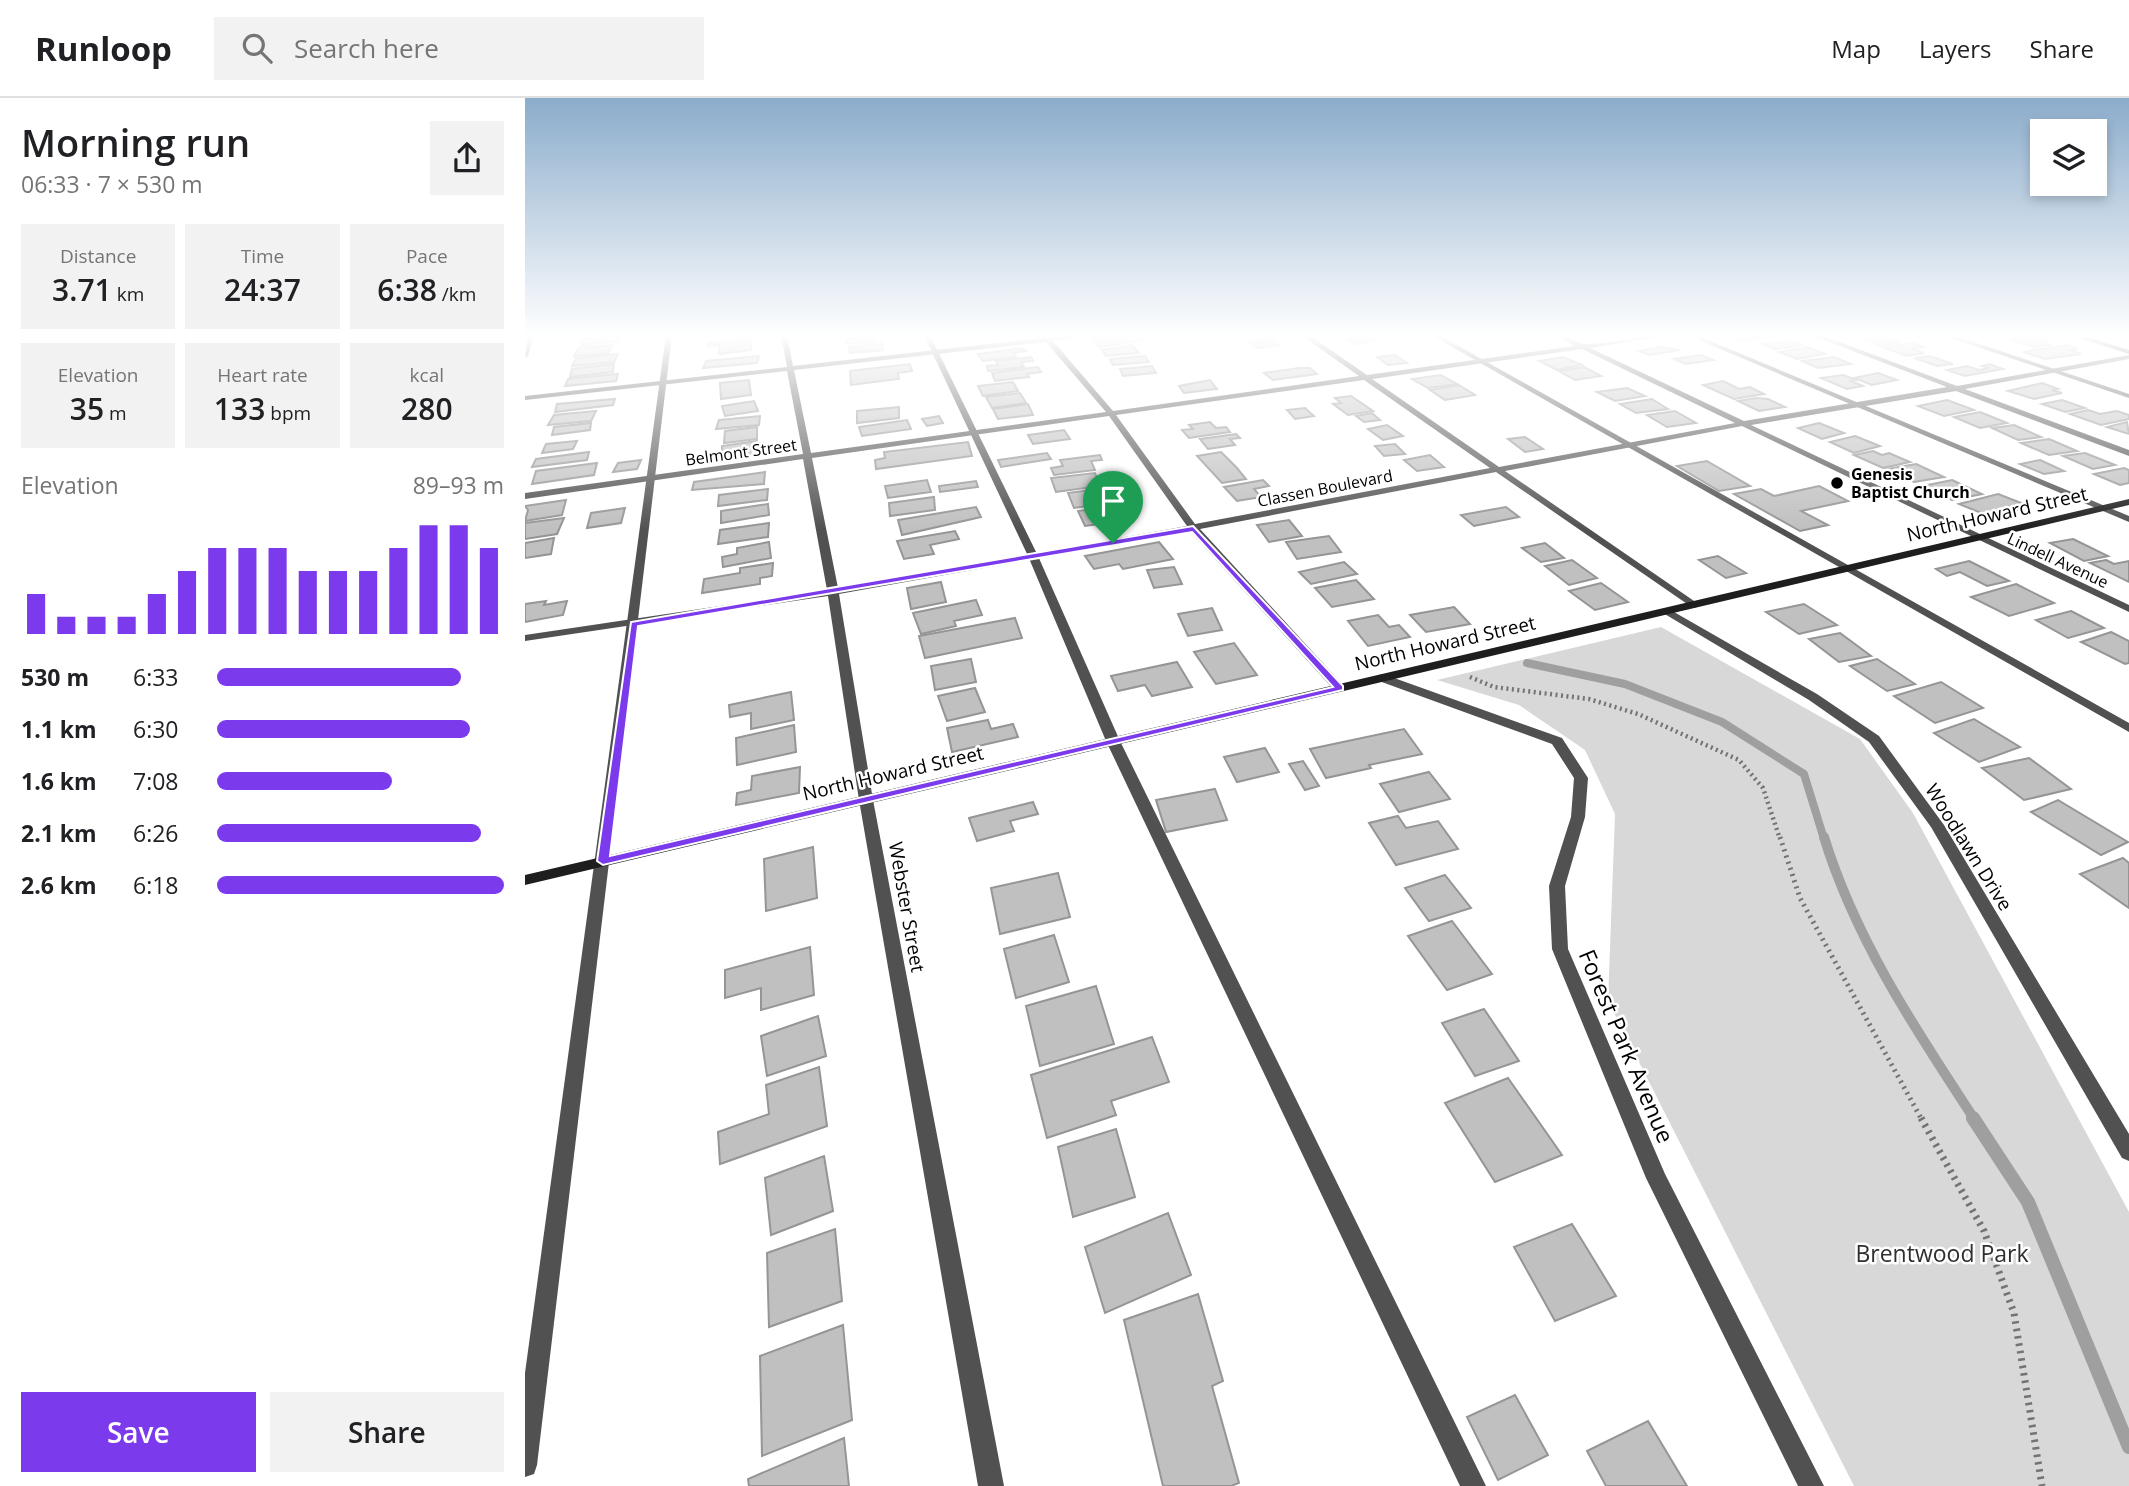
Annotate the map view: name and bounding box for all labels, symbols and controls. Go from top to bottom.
search box [214,17,704,80]
text: Runloop [35,26,172,71]
icon: search [238,29,276,67]
text: Search here [294,30,439,66]
text: Map [1831,32,1881,65]
text: Layers [1919,32,1992,65]
text: Share [2030,32,2094,65]
text: Morning run [21,116,250,168]
map controls [2030,119,2107,196]
button: layers [2030,119,2107,196]
button: share [430,121,504,195]
text: 06:33 · 7 × 530 m [21,168,203,200]
text: Distance [60,243,136,269]
text: Time [241,243,284,269]
text: Pace [406,243,448,269]
text: 3.71 [52,269,112,310]
text: 24:37 [224,269,301,310]
text: 6:38 [377,269,437,310]
text: km [112,281,144,307]
text: /km [437,281,476,307]
text: Elevation [58,362,139,388]
text: Heart rate [217,362,308,388]
text: kcal [410,362,444,388]
text: 35 [70,388,104,429]
text: 133 [214,388,265,429]
text: 280 [401,388,453,429]
text: m [104,400,127,426]
text: bpm [265,400,311,426]
street label: Belmont Street [684,433,798,471]
place label: Genesis Baptist Church [1851,463,1970,503]
street label: Classen Boulevard [1256,464,1394,512]
text: Elevation [21,469,119,501]
text: 89–93 m [413,469,504,501]
pin [1083,471,1143,543]
marker: Genesis Baptist Church [1829,475,1845,491]
street label: North Howard Street [1904,480,2090,547]
icon: arrive [1094,482,1132,520]
street label: Lindell Avenue [2004,527,2112,593]
street label: North Howard Street [1352,609,1538,676]
text: 530 m [21,661,89,693]
text: 6:33 [133,661,179,693]
text: 1.1 km [21,713,97,745]
text: 6:30 [133,713,179,745]
street label: North Howard Street [800,739,986,806]
text: 1.6 km [21,765,97,797]
text: 7:08 [133,765,179,797]
street label: Woodlawn Drive [1920,779,2018,915]
text: 2.1 km [21,817,97,849]
text: 6:26 [133,817,179,849]
street label: Webster Street [883,840,931,975]
text: 2.6 km [21,869,97,901]
text: 6:18 [133,869,179,901]
street label: Forest Park Avenue [1572,944,1682,1148]
park label: Brentwood Park [1855,1237,2029,1269]
button: Save [21,1392,256,1472]
button: Share [270,1392,504,1472]

